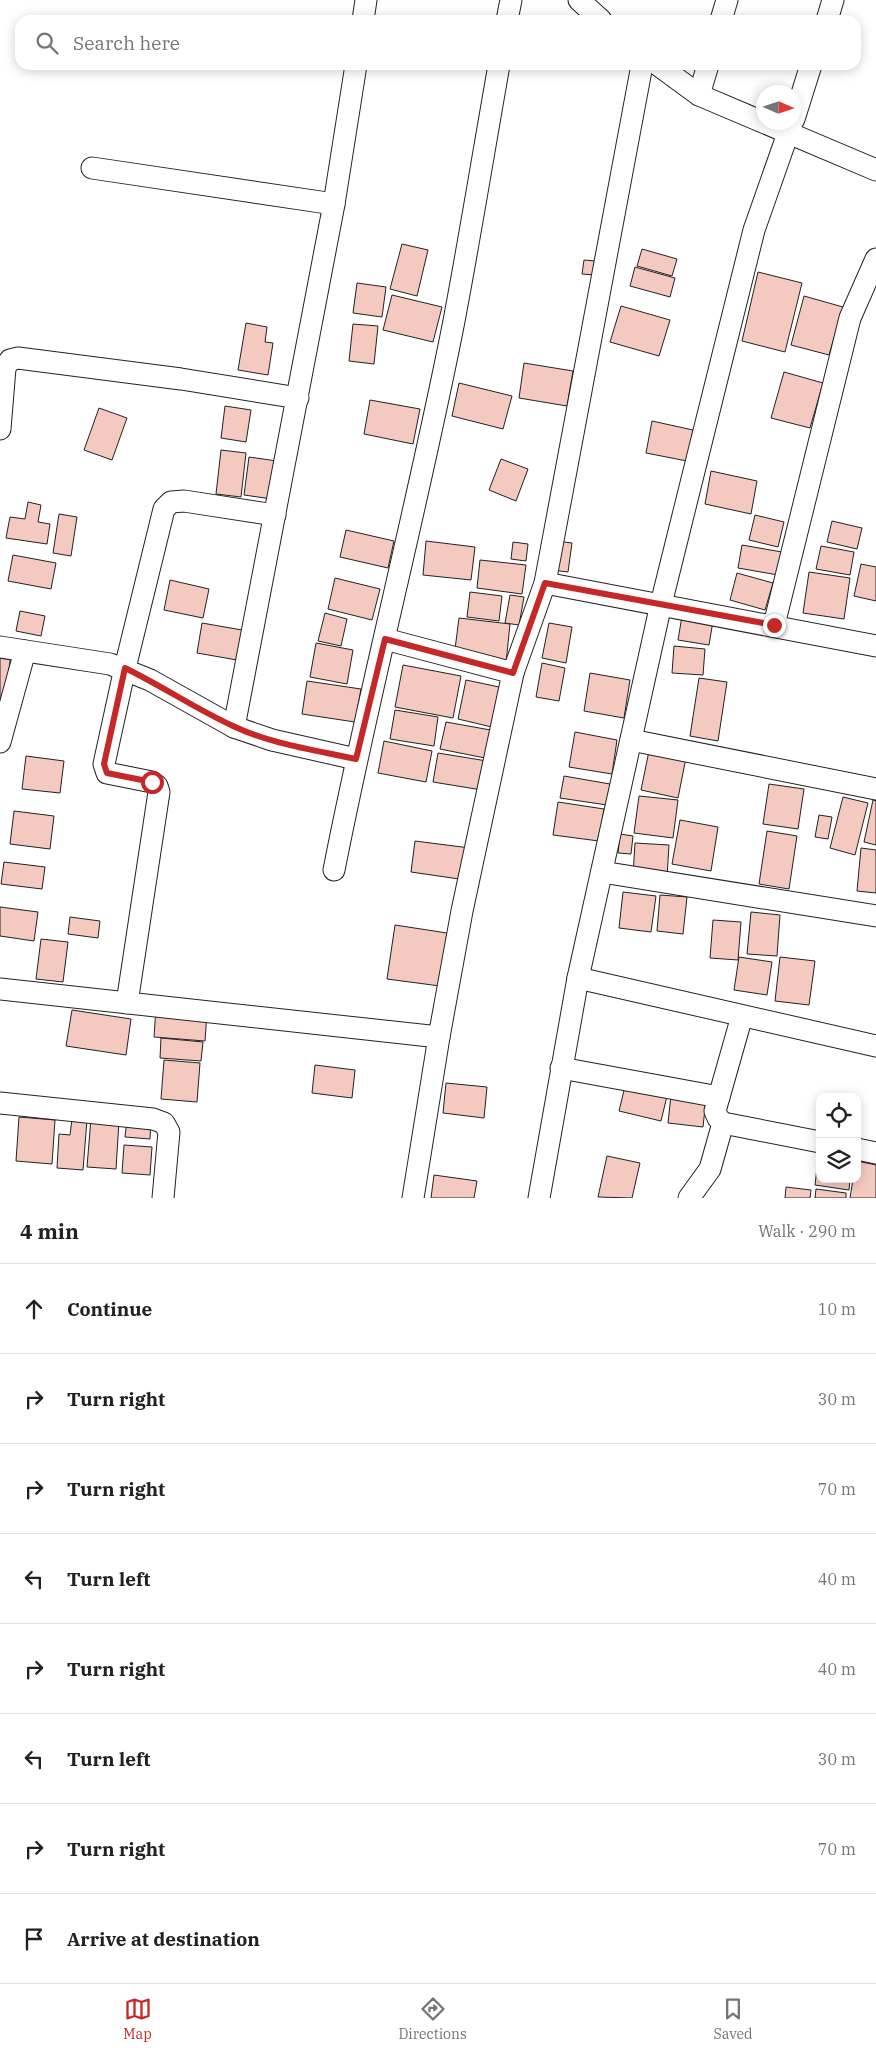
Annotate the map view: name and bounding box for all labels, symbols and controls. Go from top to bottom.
search box [15,15,861,70]
icon: search [33,29,61,57]
text: Search here [73,31,180,55]
north arrow [756,85,801,130]
route end [763,614,786,637]
route start [141,771,164,794]
map controls [816,1093,861,1183]
button: locate [816,1093,861,1138]
button: layers [816,1138,861,1183]
text: 4 min [20,1217,79,1245]
text: Walk · 290 m [758,1221,856,1241]
icon: ahead [20,1295,48,1323]
text: Continue [67,1297,152,1321]
text: 10 m [818,1299,856,1319]
icon: right [20,1385,48,1413]
text: Turn right [67,1387,165,1411]
text: 30 m [818,1389,856,1409]
icon: right [20,1475,48,1503]
text: Turn right [67,1477,165,1501]
text: 70 m [818,1479,856,1499]
icon: left [20,1565,48,1593]
text: Turn left [67,1567,150,1591]
text: 40 m [818,1569,856,1589]
icon: right [20,1655,48,1683]
text: Turn right [67,1657,165,1681]
text: 40 m [818,1659,856,1679]
icon: left [20,1745,48,1773]
text: Turn left [67,1747,150,1771]
text: 30 m [818,1749,856,1769]
icon: right [20,1835,48,1863]
text: Turn right [67,1837,165,1861]
text: 70 m [818,1839,856,1859]
icon: arrive [20,1925,48,1953]
text: Arrive at destination [67,1927,260,1951]
tab: Map [123,1995,152,2043]
tab: Directions [398,1995,467,2043]
tab: Saved [713,1995,753,2043]

